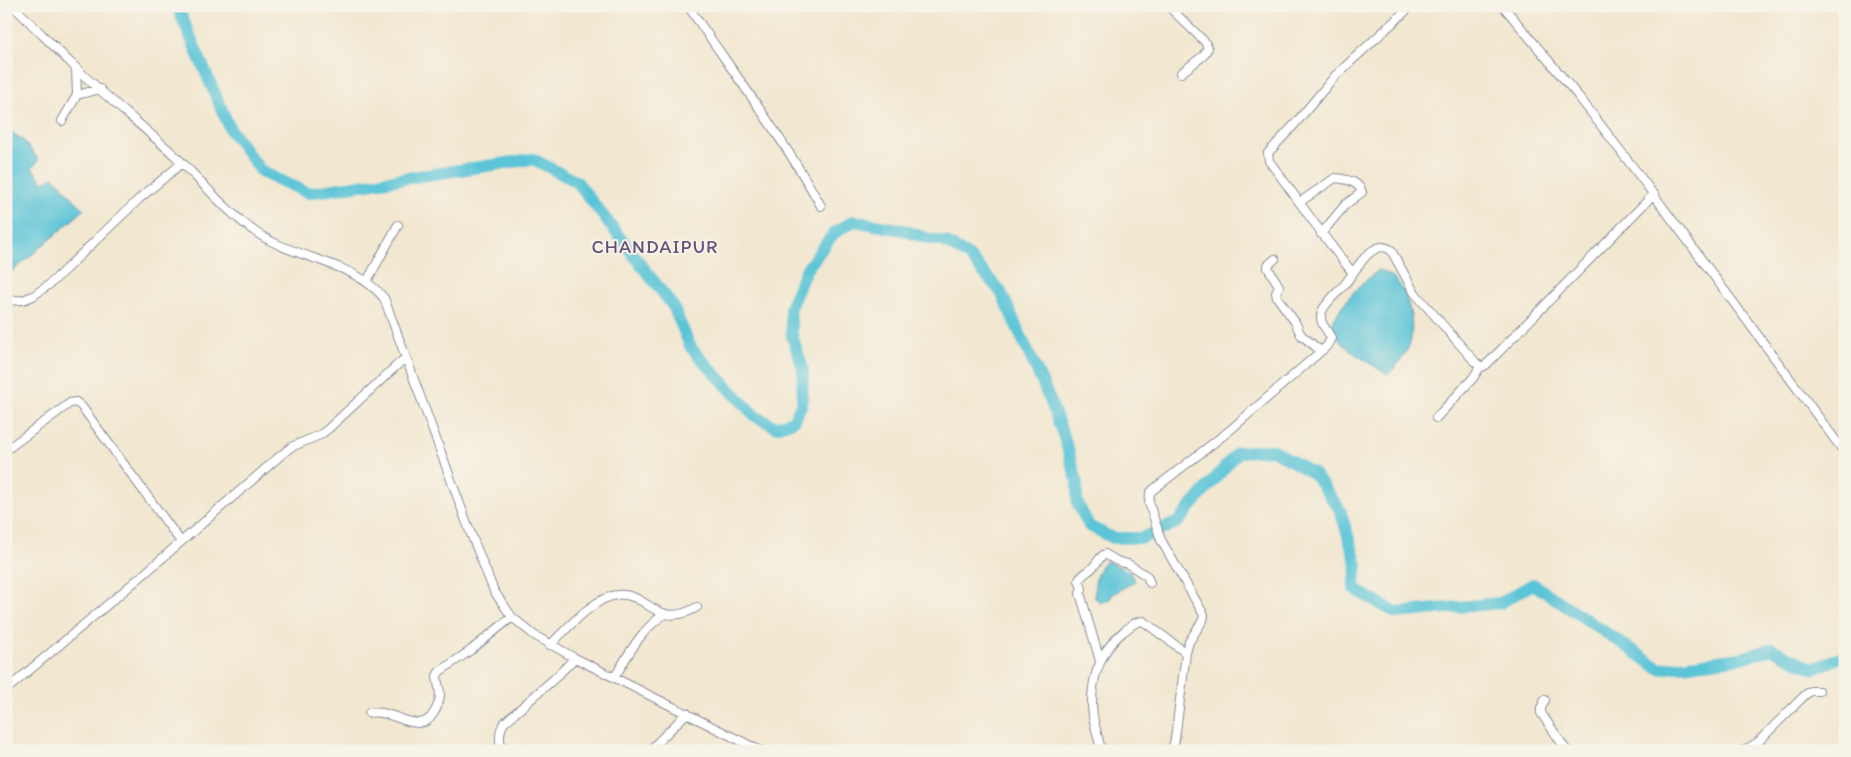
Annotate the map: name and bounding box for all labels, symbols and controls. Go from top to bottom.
district label: CHANDAIPUR [592,235,718,258]

